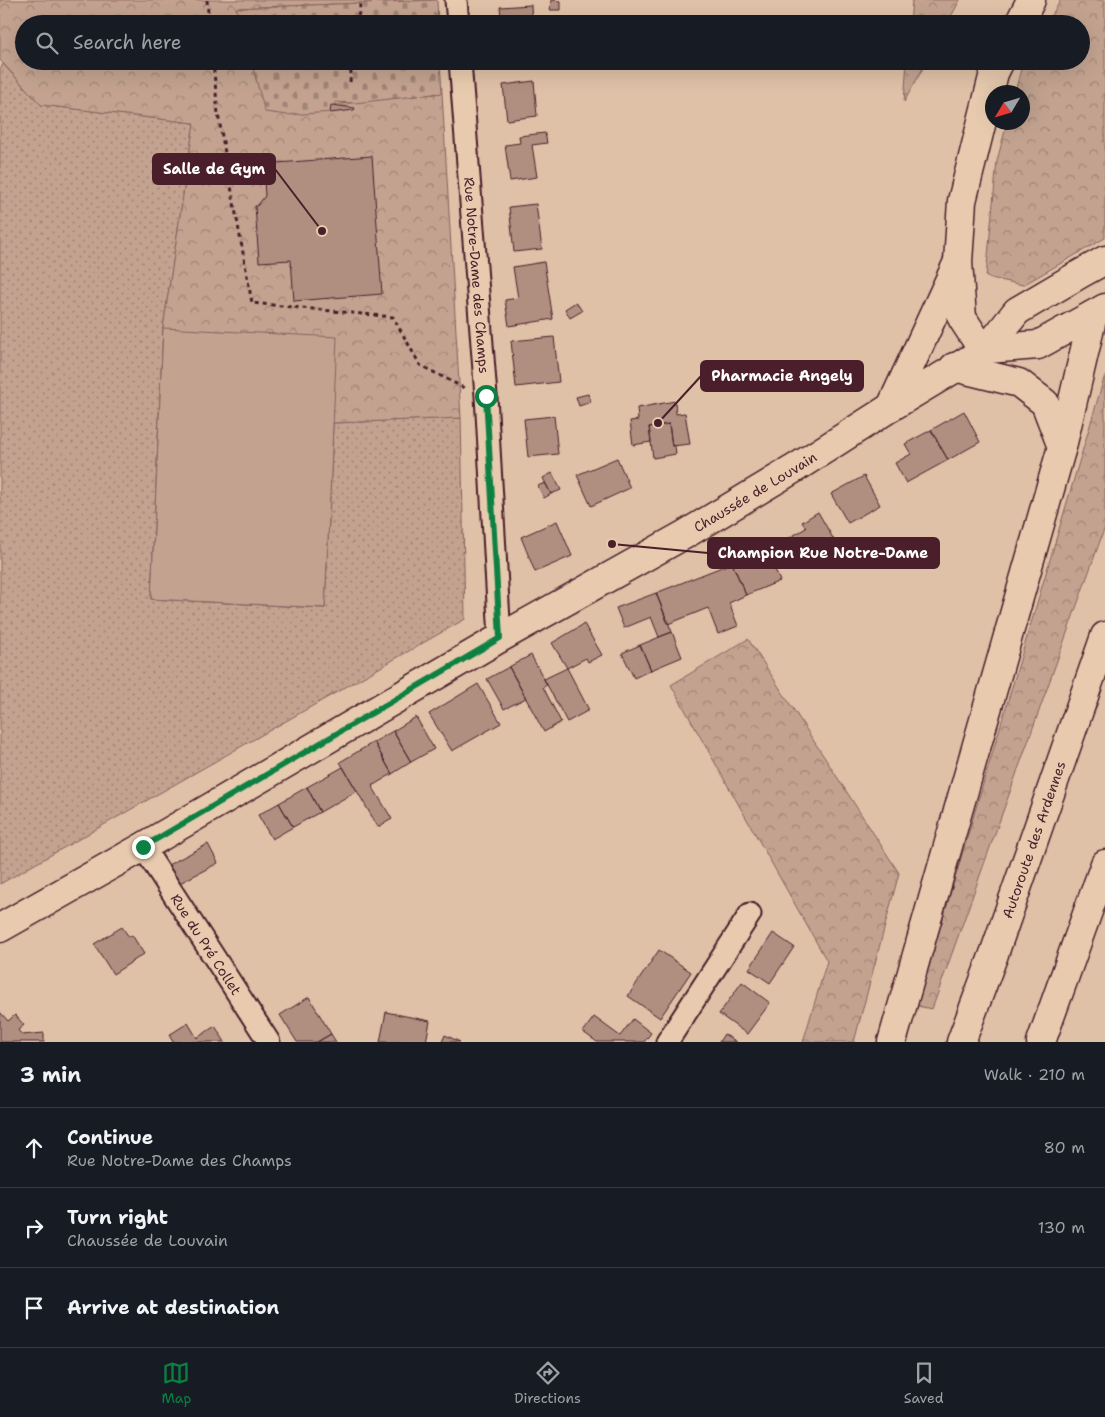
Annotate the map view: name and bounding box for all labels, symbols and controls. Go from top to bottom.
search box [15,15,1090,70]
icon: search [33,29,61,57]
text: Search here [73,30,182,55]
north arrow [985,85,1030,130]
callout: Salle de Gym [153,154,275,184]
text: Salle de Gym [163,159,265,179]
street label: Rue Notre-Dame des Champs [460,176,493,374]
callout: Pharmacie Angely [701,361,863,391]
text: Pharmacie Angely [711,366,853,386]
route start [475,385,498,408]
street label: Chaussée de Louvain [690,448,820,536]
callout: Champion Rue Notre-Dame [708,538,939,568]
text: Champion Rue Notre-Dame [718,543,928,563]
street label: Autoroute des Ardennes [998,759,1070,921]
route end [132,836,155,859]
street label: Rue du Pré Collet [167,890,245,998]
text: 3 min [20,1061,81,1089]
text: Walk · 210 m [984,1064,1085,1085]
text: Continue [67,1125,153,1150]
icon: ahead [20,1134,48,1162]
text: 80 m [1044,1137,1085,1158]
text: Rue Notre-Dame des Champs [67,1150,292,1171]
text: Turn right [67,1205,168,1230]
icon: right [20,1214,48,1242]
text: 130 m [1038,1217,1085,1238]
text: Chaussée de Louvain [67,1230,228,1251]
icon: arrive [20,1294,48,1322]
text: Arrive at destination [67,1295,279,1320]
tab: Map [161,1359,191,1407]
tab: Directions [514,1359,581,1407]
tab: Saved [904,1359,944,1407]

